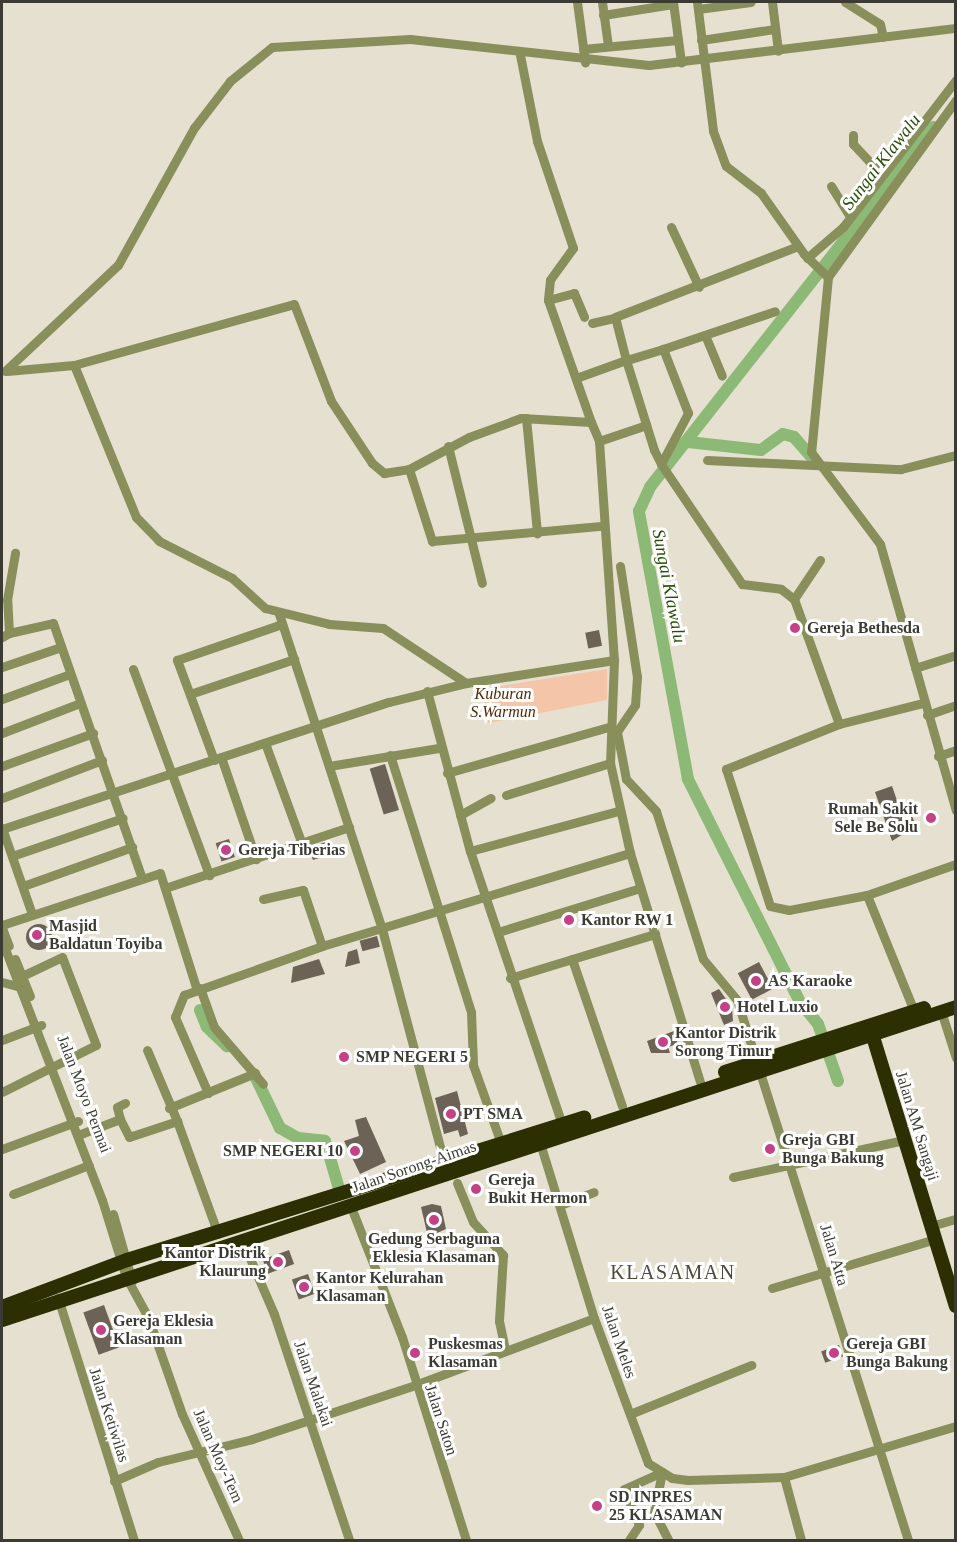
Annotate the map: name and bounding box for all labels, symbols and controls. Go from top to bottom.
water label: Sungai Klawalu [837,110,925,214]
water label: Sungai Klawalu [647,527,691,645]
place label: Gereja Bethesda [807,618,920,638]
marker: Gereja Bethesda [788,621,802,635]
park label: Kuburan S.Warmun [470,684,536,722]
place label: Rumah Sakit Sele Be Solu [828,799,918,837]
marker: Rumah Sakit Sele Be Solu [922,809,940,827]
place label: Gereja Tiberias [238,840,345,860]
marker: Gereja Tiberias [219,843,233,857]
place label: Kantor RW 1 [581,910,674,930]
marker: Kantor RW 1 [562,913,576,927]
place label: Masjid Baldatun Toyiba [49,916,163,954]
marker: Masjid Baldatun Toyiba [30,928,44,942]
place label: AS Karaoke [768,971,852,991]
marker: AS Karaoke [749,974,763,988]
place label: Hotel Luxio [737,997,818,1017]
marker: Hotel Luxio [718,1000,732,1014]
place label: Kantor Distrik Sorong Timur [675,1023,777,1061]
street label: Jalan Moyo Permai [53,1032,115,1156]
marker: Kantor Distrik Sorong Timur [656,1035,670,1049]
place label: SMP NEGERI 5 [356,1047,469,1067]
marker: SMP NEGERI 5 [337,1050,351,1064]
street label: Jalan AM Sangaji [891,1068,943,1184]
place label: PT SMA [463,1104,523,1124]
marker: PT SMA [444,1107,458,1121]
place label: Greja GBI Bunga Bakung [782,1130,884,1168]
street label: Jalan Sorong-Aimas [349,1137,479,1197]
place label: SMP NEGERI 10 [222,1141,343,1161]
marker: Greja GBI Bunga Bakung [763,1142,777,1156]
marker: SMP NEGERI 10 [348,1144,362,1158]
place label: Gereja Bukit Hermon [488,1170,587,1208]
marker: Gereja Bukit Hermon [469,1182,483,1196]
marker: Gedung Serbaguna Eklesia Klasaman [427,1213,441,1227]
street label: Jalan Atta [815,1221,853,1289]
place label: Gedung Serbaguna Eklesia Klasaman [368,1229,500,1267]
place label: Kantor Distrik Klaurung [164,1243,266,1281]
marker: Kantor Distrik Klaurung [271,1255,285,1269]
district label: KLASAMAN [610,1260,736,1284]
place label: Kantor Kelurahan Klasaman [316,1268,444,1306]
marker: Kantor Kelurahan Klasaman [297,1280,311,1294]
street label: Jalan Meles [598,1303,640,1381]
place label: Gereja Eklesia Klasaman [113,1311,214,1349]
marker: Gereja Eklesia Klasaman [94,1323,108,1337]
place label: Puskesmas Klasaman [428,1334,503,1372]
place label: Gereja GBI Bunga Bakung [846,1334,948,1372]
street label: Jalan Malakai [289,1339,337,1429]
marker: Puskesmas Klasaman [406,1344,424,1362]
marker: Gereja GBI Bunga Bakung [827,1346,841,1360]
street label: Jalan Ketiwilas [85,1365,133,1465]
street label: Jalan Saton [421,1382,461,1458]
street label: Jalan Moy-Tem [189,1406,247,1506]
place label: SD INPRES 25 KLASAMAN [609,1487,722,1525]
marker: SD INPRES 25 KLASAMAN [590,1499,604,1513]

